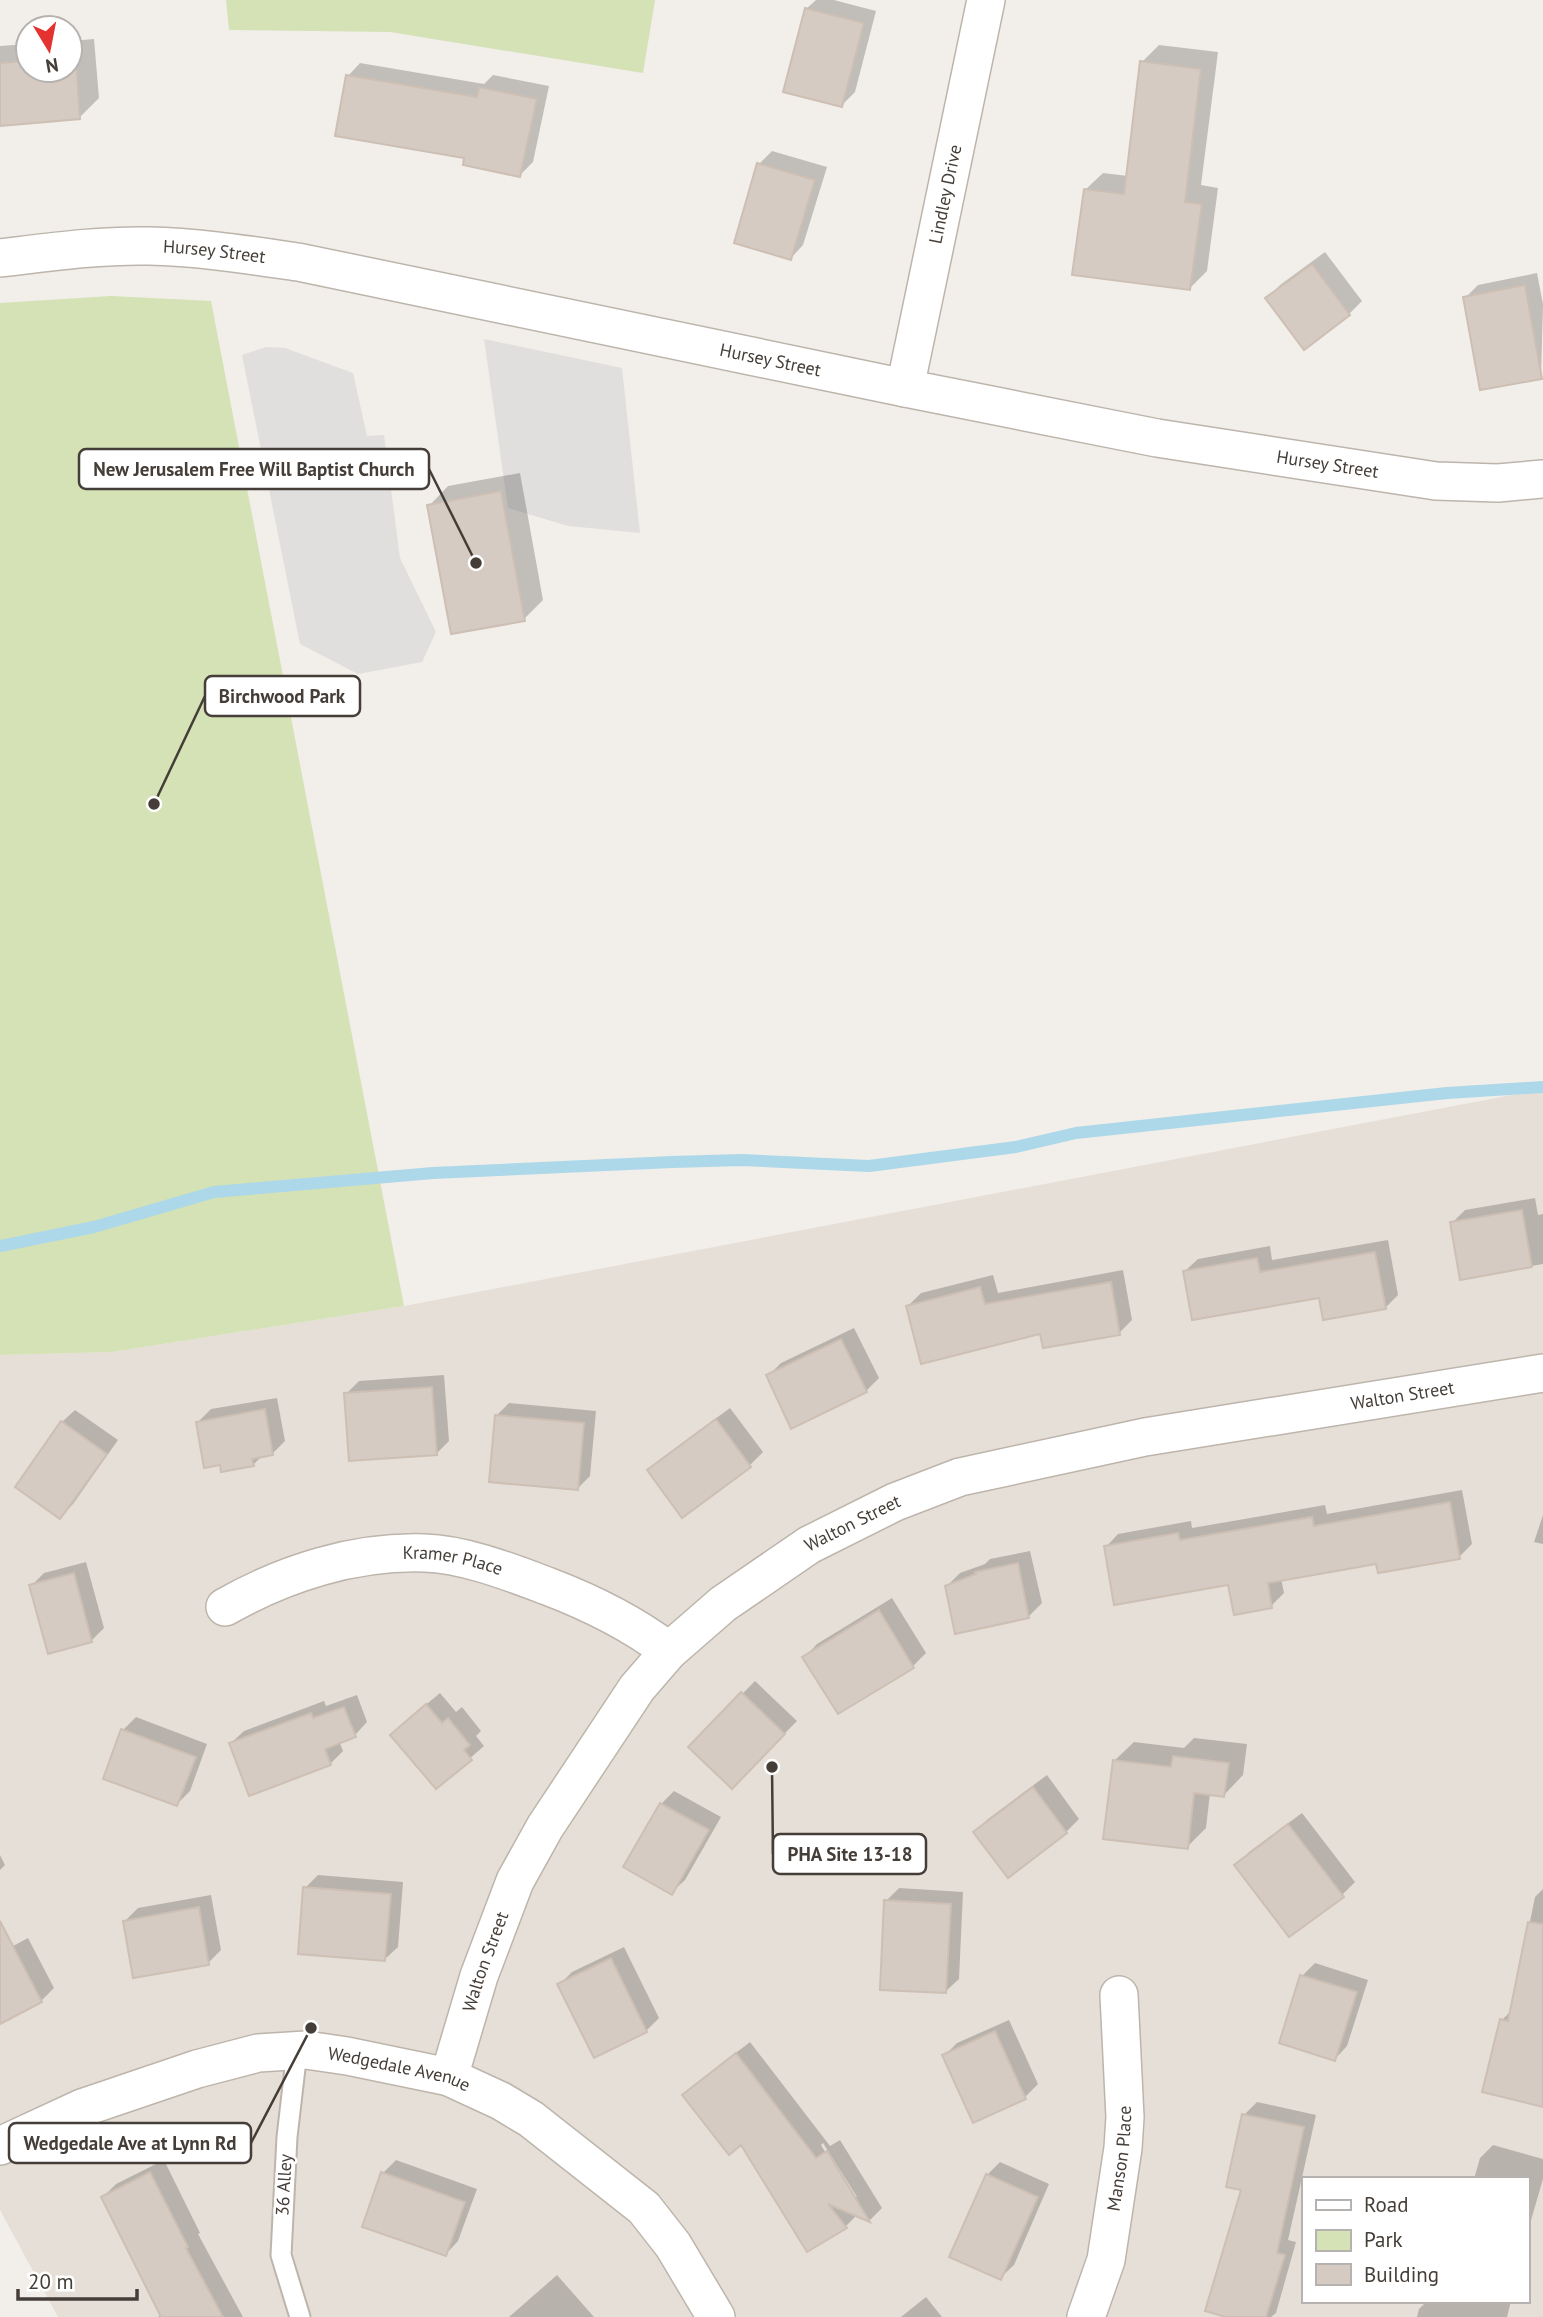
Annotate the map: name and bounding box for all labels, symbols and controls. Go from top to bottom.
north arrow [14,14,84,84]
text: N [44,53,60,79]
street label: Lindley Drive [923,142,967,246]
street label: Hursey Street [162,234,267,268]
street label: Hursey Street [718,338,823,381]
street label: Hursey Street [1275,445,1380,483]
callout: New Jerusalem Free Will Baptist Church [79,449,429,489]
text: New Jerusalem Free Will Baptist Church [93,457,415,481]
callout: Birchwood Park [205,676,360,716]
text: Birchwood Park [219,684,346,708]
street label: Walton Street [1349,1375,1456,1415]
street label: Walton Street [800,1489,904,1556]
street label: Kramer Place [402,1541,506,1580]
callout: PHA Site 13-18 [773,1834,926,1874]
text: PHA Site 13-18 [788,1842,912,1866]
street label: Walton Street [457,1908,513,2014]
street label: Wedgedale Avenue [327,2041,474,2096]
street label: Manson Place [1102,2105,1136,2213]
callout: Wedgedale Ave at Lynn Rd [9,2123,251,2163]
text: Wedgedale Ave at Lynn Rd [23,2131,237,2155]
street label: 36 Alley [270,2153,297,2217]
legend [1302,2177,1529,2303]
text: Road [1364,2191,1408,2218]
text: Park [1364,2226,1403,2253]
scale bar [18,2258,136,2302]
text: Building [1364,2261,1439,2288]
text: 20 m [28,2268,74,2295]

